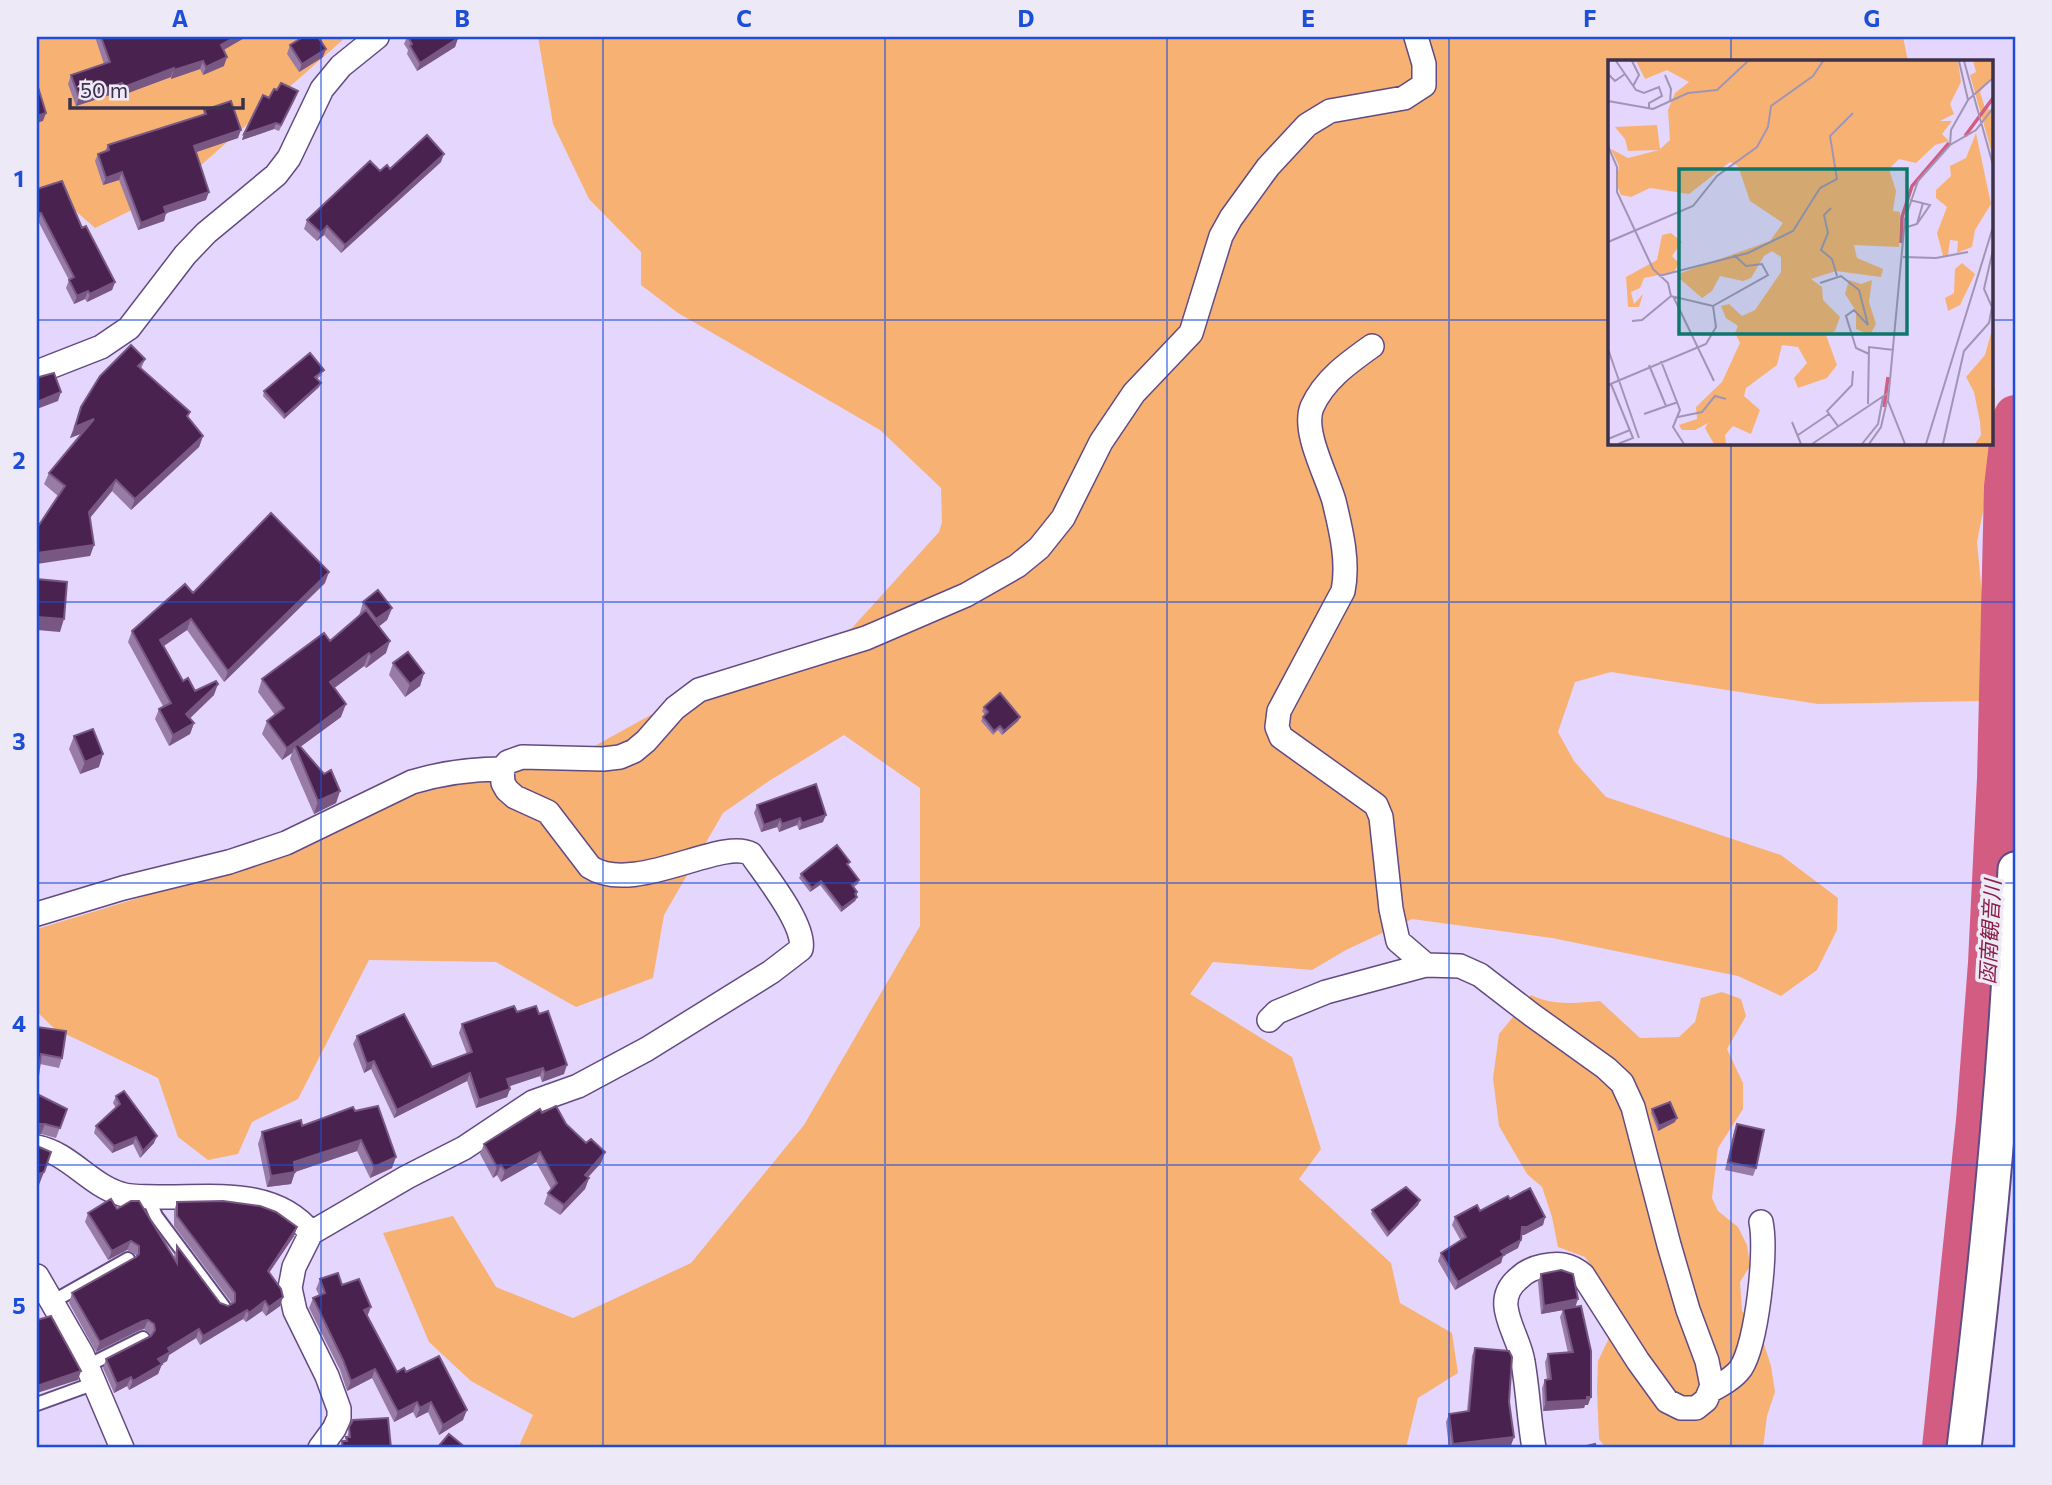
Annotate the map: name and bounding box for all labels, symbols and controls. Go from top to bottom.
text: A [172,4,189,32]
text: B [454,4,470,32]
text: C [736,4,752,32]
text: D [1018,4,1035,32]
text: E [1301,4,1315,32]
text: F [1583,4,1597,32]
text: G [1864,4,1880,32]
inset map [1608,60,1993,444]
scale bar [70,66,243,110]
text: 50 m [80,77,128,102]
text: 1 [14,164,24,192]
text: 2 [12,446,26,474]
text: 3 [12,727,26,755]
water label: 函南観音川 [1974,877,2004,985]
text: 4 [12,1009,26,1037]
text: 5 [12,1291,26,1319]

